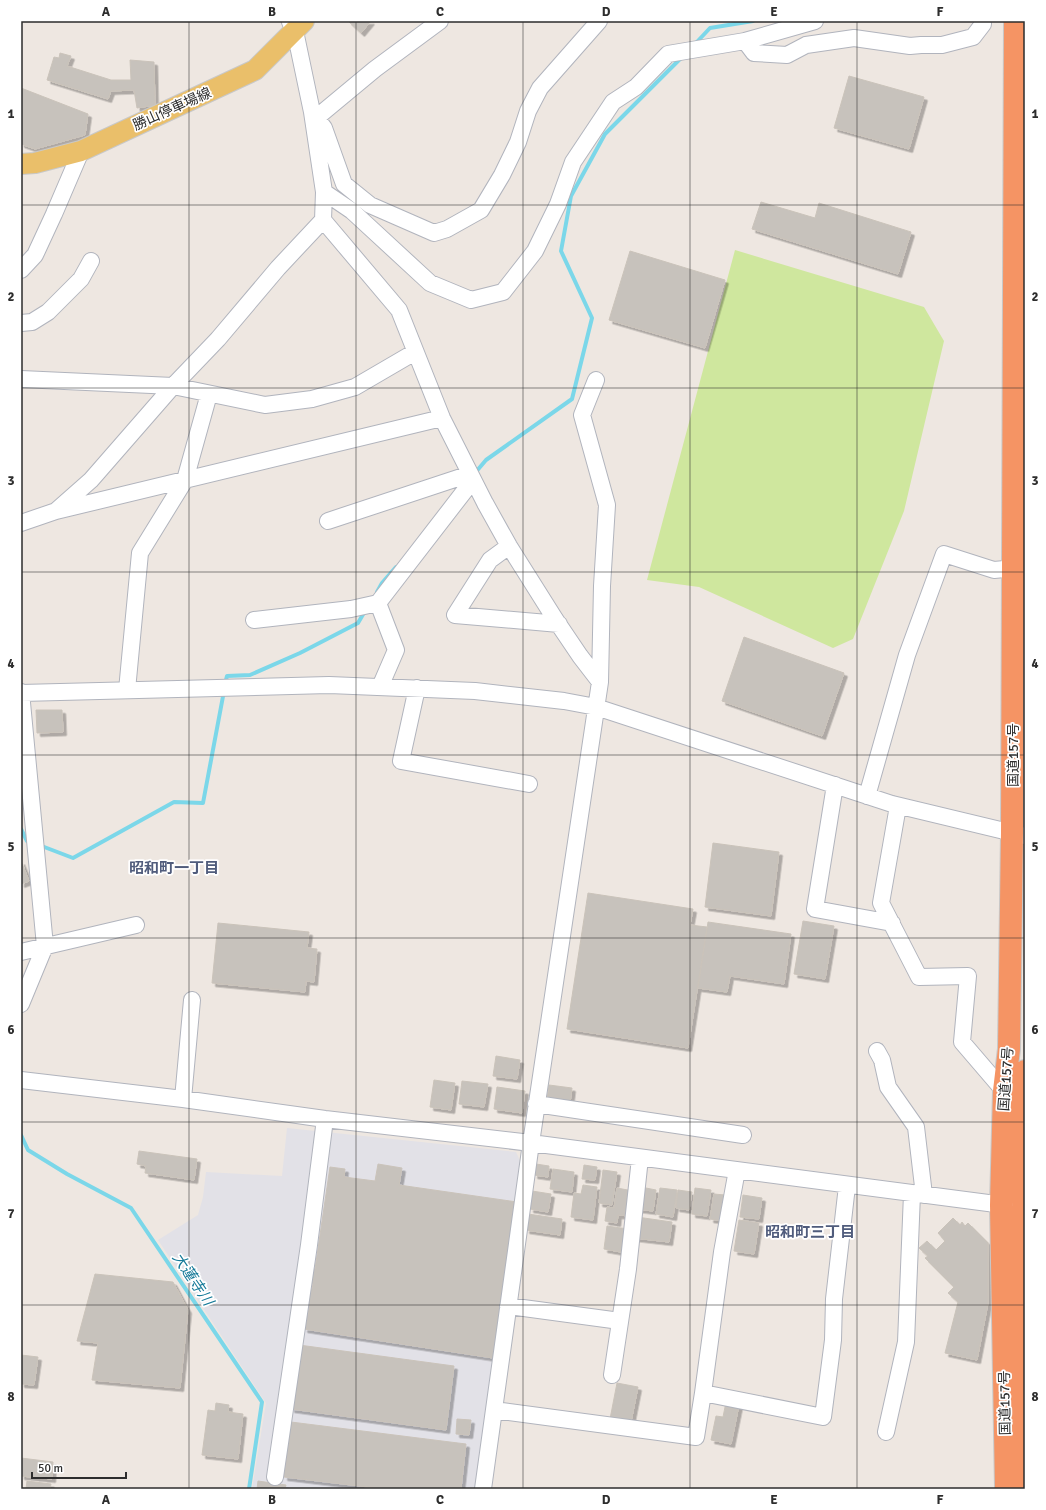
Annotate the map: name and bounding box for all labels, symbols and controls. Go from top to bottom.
text: A [102,4,111,20]
text: B [268,4,276,20]
text: C [436,4,444,20]
text: D [602,4,611,20]
text: E [770,4,778,20]
text: F [937,4,944,20]
street label: 勝山停車場線 [130,84,214,134]
text: 1 [7,106,15,122]
text: 1 [1031,106,1039,122]
text: 2 [7,289,15,305]
text: 2 [1031,289,1039,305]
text: 3 [7,473,15,489]
text: 3 [1031,473,1039,489]
text: 4 [7,656,15,672]
text: 4 [1031,656,1039,672]
street label: 国道157号 [1005,723,1022,787]
text: 5 [7,839,15,855]
text: 5 [1031,839,1039,855]
district label: 昭和町一丁目 [129,859,219,877]
text: 6 [7,1022,15,1038]
text: 6 [1031,1022,1039,1038]
street label: 国道157号 [995,1046,1017,1112]
text: 7 [7,1206,15,1222]
text: 7 [1031,1206,1039,1222]
district label: 昭和町三丁目 [765,1223,855,1241]
water label: 大蓮寺川 [169,1249,218,1311]
street label: 国道157号 [996,1371,1014,1435]
text: 8 [7,1389,15,1405]
text: 8 [1031,1389,1039,1405]
scale bar [32,1454,126,1480]
text: 50 m [38,1461,63,1476]
text: A [102,1492,111,1508]
text: B [268,1492,276,1508]
text: C [436,1492,444,1508]
text: D [602,1492,611,1508]
text: E [770,1492,778,1508]
text: F [937,1492,944,1508]

